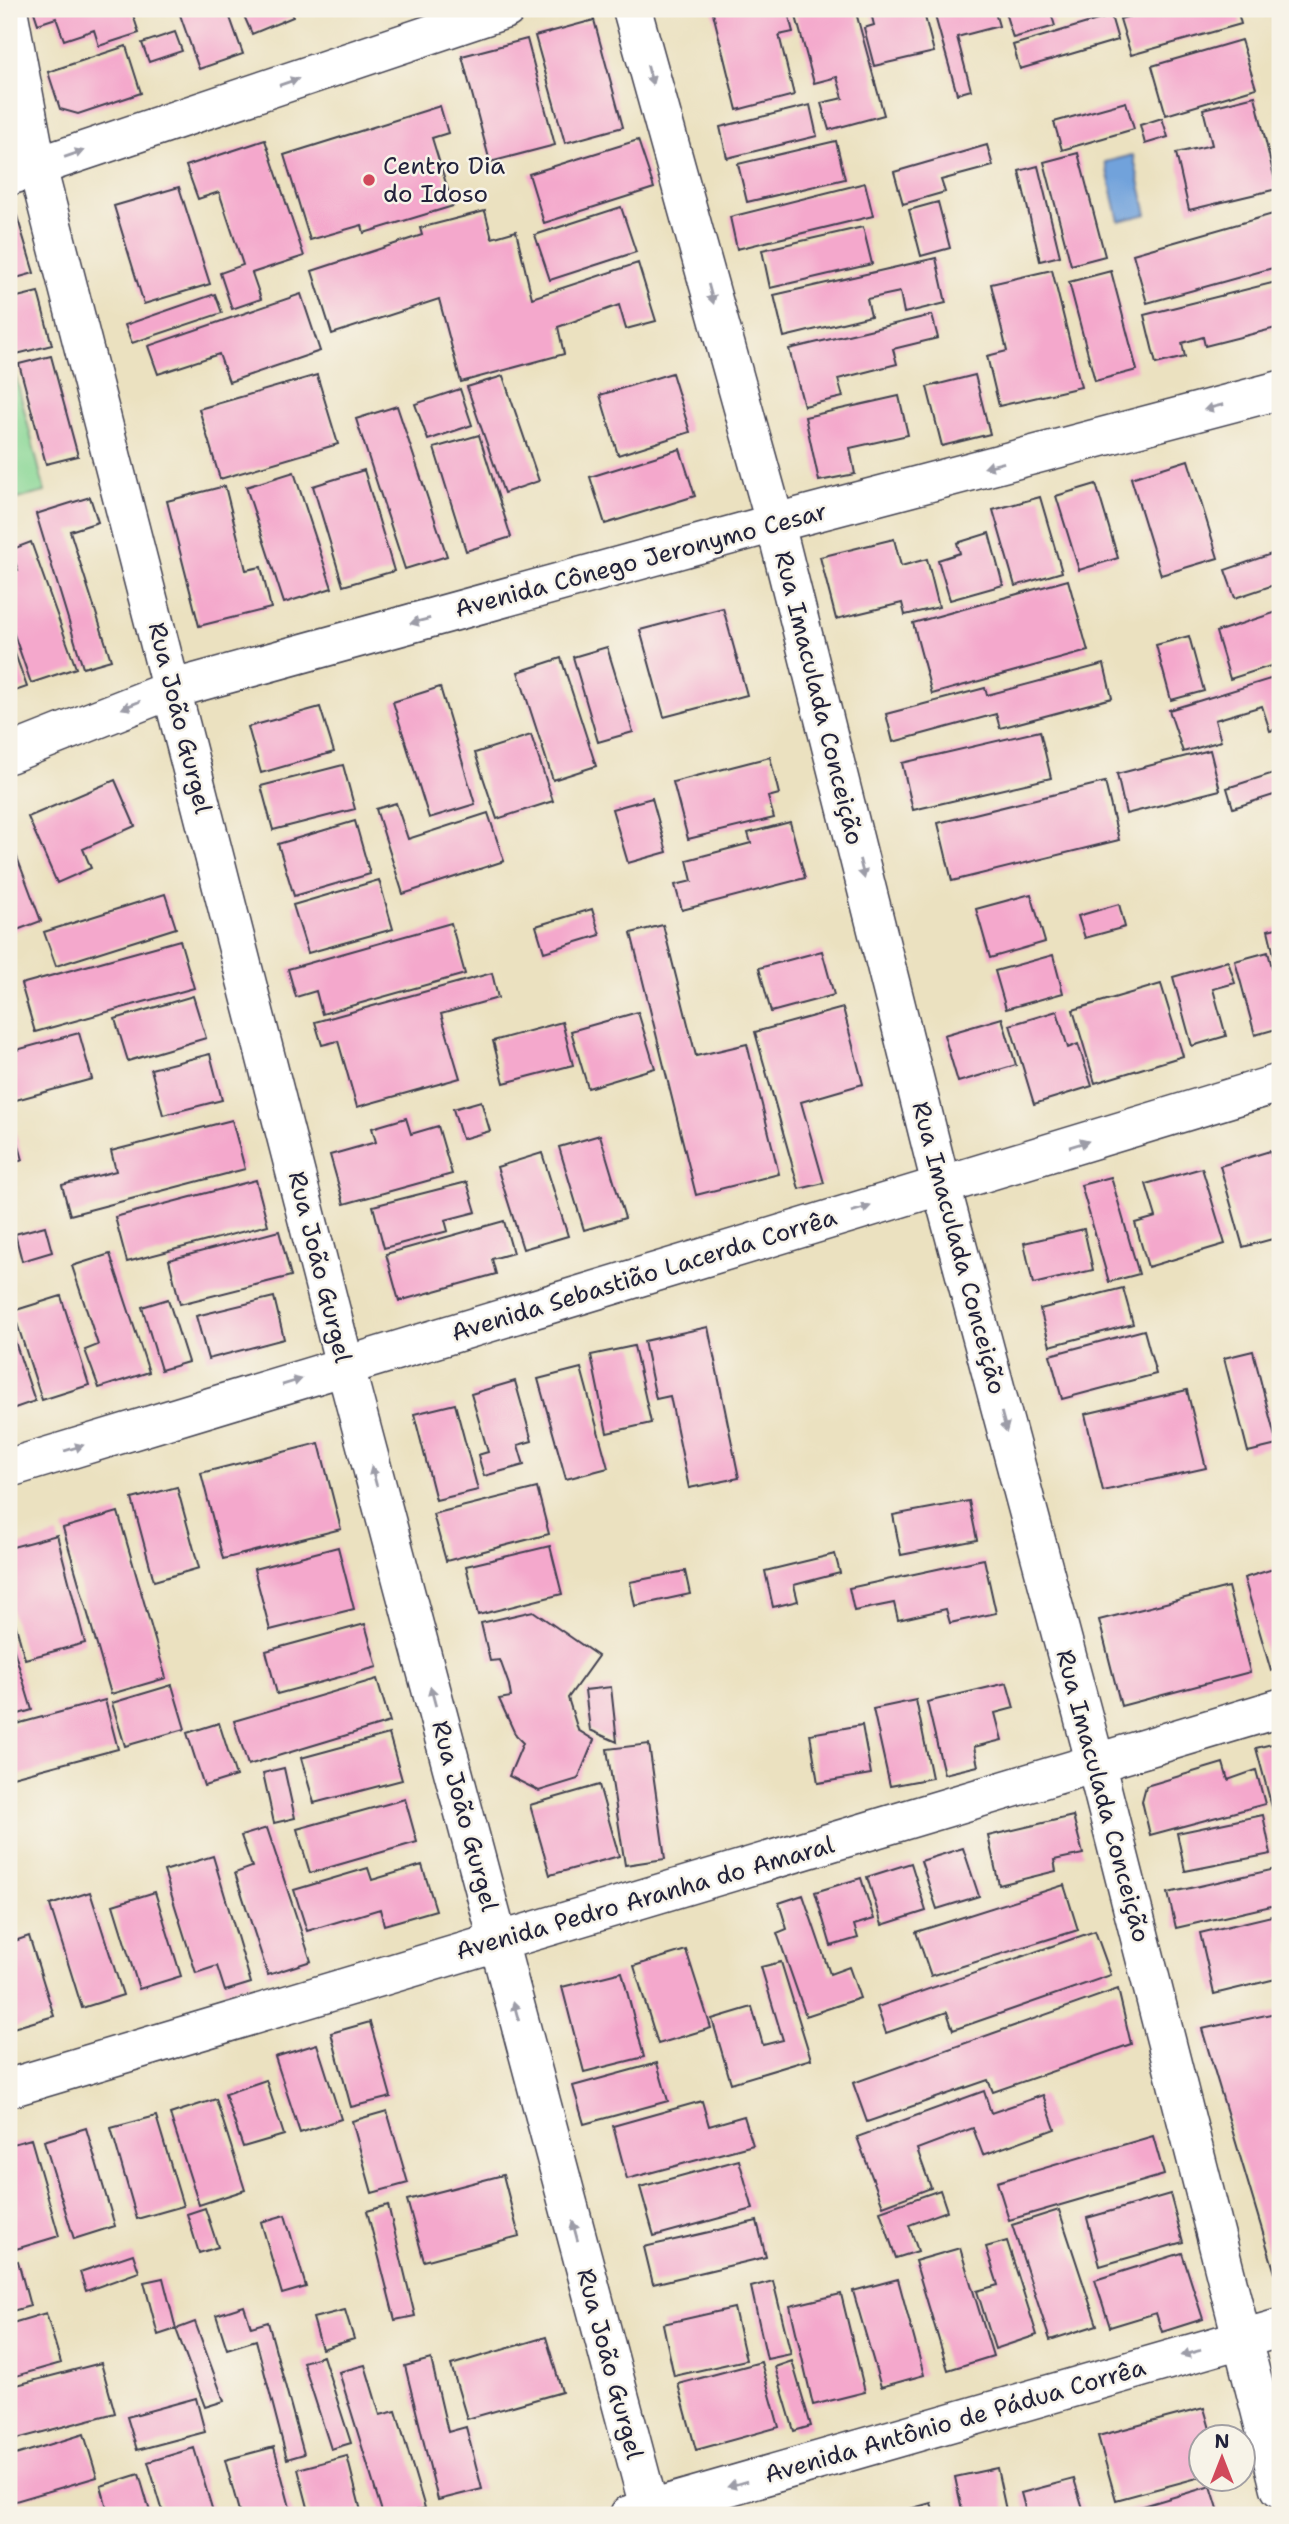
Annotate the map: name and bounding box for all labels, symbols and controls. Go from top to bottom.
one-way arrow [646,64,656,85]
one-way arrow [279,76,300,87]
one-way arrow [63,148,84,159]
place label: Centro Dia do Idoso [383,150,505,210]
marker: Centro Dia do Idoso [361,172,377,188]
one-way arrow [706,283,717,305]
one-way arrow [1203,403,1224,413]
one-way arrow [983,460,1005,471]
street label: Avenida Cônego Jeronymo Cesar [451,495,831,625]
street label: Rua Imaculada Conceição [767,548,871,848]
one-way arrow [409,616,430,626]
street label: Rua João Gurgel [141,619,219,818]
one-way arrow [121,700,142,711]
one-way arrow [857,858,868,880]
street label: Rua Imaculada Conceição [904,1098,1014,1398]
one-way arrow [1069,1138,1090,1148]
street label: Rua João Gurgel [281,1168,359,1367]
street label: Avenida Sebastião Lacerda Corrêa [447,1201,841,1349]
one-way arrow [851,1203,872,1213]
one-way arrow [282,1377,303,1387]
one-way arrow [1000,1412,1010,1433]
one-way arrow [64,1443,85,1453]
one-way arrow [368,1465,379,1487]
street label: Rua Imaculada Conceição [1048,1646,1158,1946]
one-way arrow [427,1685,438,1707]
street label: Rua João Gurgel [424,1717,506,1916]
street label: Avenida Pedro Aranha do Amaral [452,1828,839,1967]
one-way arrow [511,2000,521,2021]
one-way arrow [569,2220,580,2242]
street label: Rua João Gurgel [569,2265,651,2464]
one-way arrow [1180,2348,1202,2359]
street label: Avenida Antônio de Pádua Corrêa [761,2351,1149,2491]
north arrow [1188,2422,1258,2492]
text: N [1214,2429,1230,2454]
one-way arrow [726,2480,747,2490]

